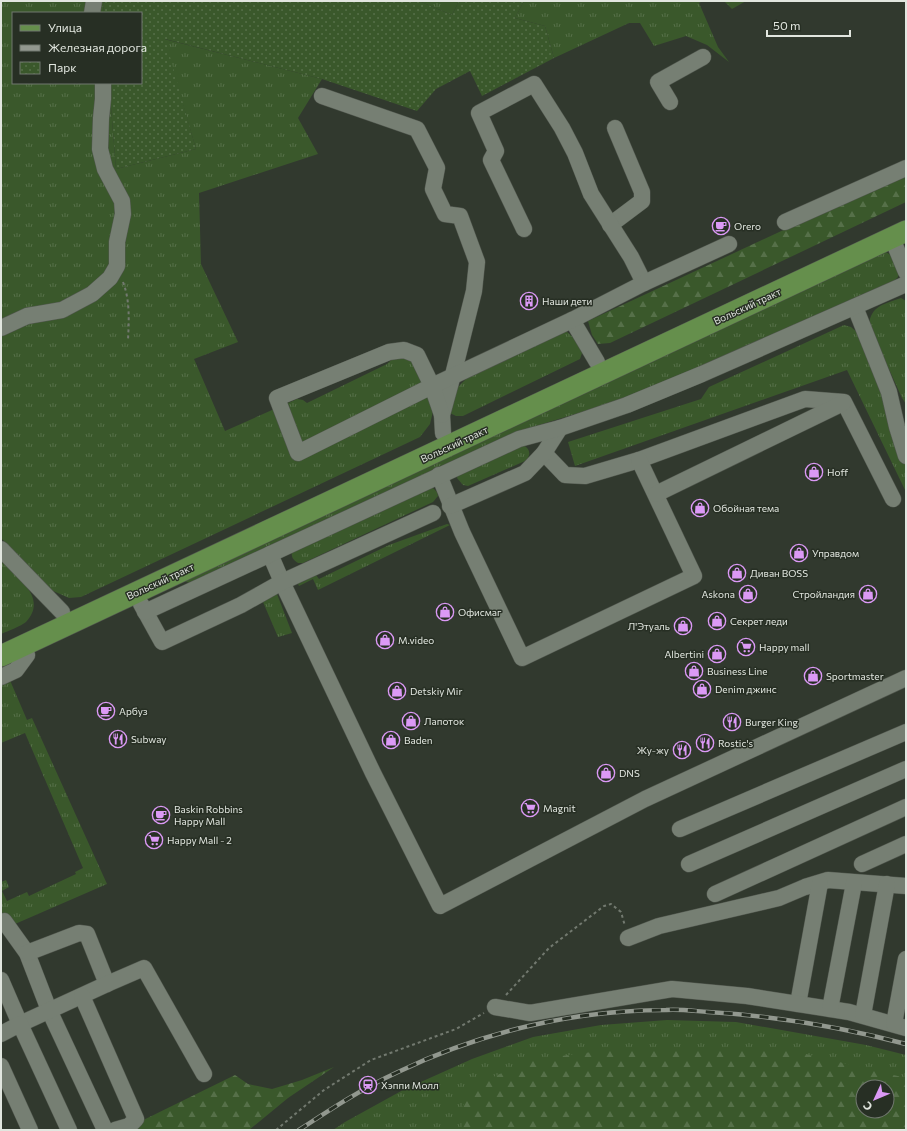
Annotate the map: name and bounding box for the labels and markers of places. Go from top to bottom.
cafe icon: Orero [711,216,731,236]
place label: Orero [734,220,761,232]
building icon: Наши дети [519,291,539,311]
place label: Наши дети [542,295,592,307]
shop icon: Hoff [804,462,824,482]
place label: Hoff [827,466,848,478]
shop icon: Обойная тема [690,498,710,518]
place label: Обойная тема [713,502,779,514]
shop icon: Управдом [789,543,809,563]
place label: Управдом [812,547,859,559]
shop icon: Диван BOSS [727,563,747,583]
place label: Диван BOSS [750,567,808,579]
shop icon: Askona [738,584,758,604]
shop icon: Стройландия [858,584,878,604]
place label: Askona [701,588,735,600]
place label: Стройландия [793,588,855,600]
shop icon: Офисмаг [435,602,455,622]
place label: Офисмаг [458,606,502,618]
shop icon: Секрет леди [707,611,727,631]
place label: Секрет леди [730,615,788,627]
shop icon: Л'Этуаль [673,616,693,636]
place label: Л'Этуаль [628,620,670,632]
shop icon: M.video [375,630,395,650]
place label: M.video [398,634,434,646]
supermarket icon: Happy mall [736,637,756,657]
place label: Happy mall [759,641,810,653]
shop icon: Albertini [707,644,727,664]
place label: Albertini [664,648,704,660]
shop icon: Business Line [684,661,704,681]
place label: Business Line [707,665,767,677]
shop icon: Sportmaster [803,666,823,686]
place label: Sportmaster [826,670,884,682]
shop icon: Denim джинс [692,679,712,699]
shop icon: Detskiy Mir [387,681,407,701]
place label: Denim джинс [715,683,777,695]
place label: Detskiy Mir [410,685,462,697]
cafe icon: Арбуз [96,701,116,721]
place label: Арбуз [119,705,148,717]
shop icon: Лапоток [401,711,421,731]
restaurant icon: Burger King [722,712,742,732]
place label: Лапоток [424,715,465,727]
place label: Burger King [745,716,799,728]
restaurant icon: Subway [108,729,128,749]
shop icon: Baden [381,730,401,750]
place label: Subway [131,733,166,745]
restaurant icon: Rostic's [695,733,715,753]
place label: Baden [404,734,432,746]
place label: Rostic's [718,737,753,749]
restaurant icon: Жу-жу [672,740,692,760]
place label: Жу-жу [637,744,669,756]
shop icon: DNS [596,763,616,783]
place label: DNS [619,767,640,779]
supermarket icon: Magnit [520,798,540,818]
place label: Magnit [543,802,576,814]
place label: Baskin Robbins Happy Mall [174,803,243,827]
cafe icon: Baskin Robbins Happy Mall [151,805,171,825]
supermarket icon: Happy Mall - 2 [144,830,164,850]
place label: Happy Mall - 2 [167,834,232,846]
station icon: Хэппи Молл [358,1075,378,1095]
place label: Хэппи Молл [381,1079,439,1091]

